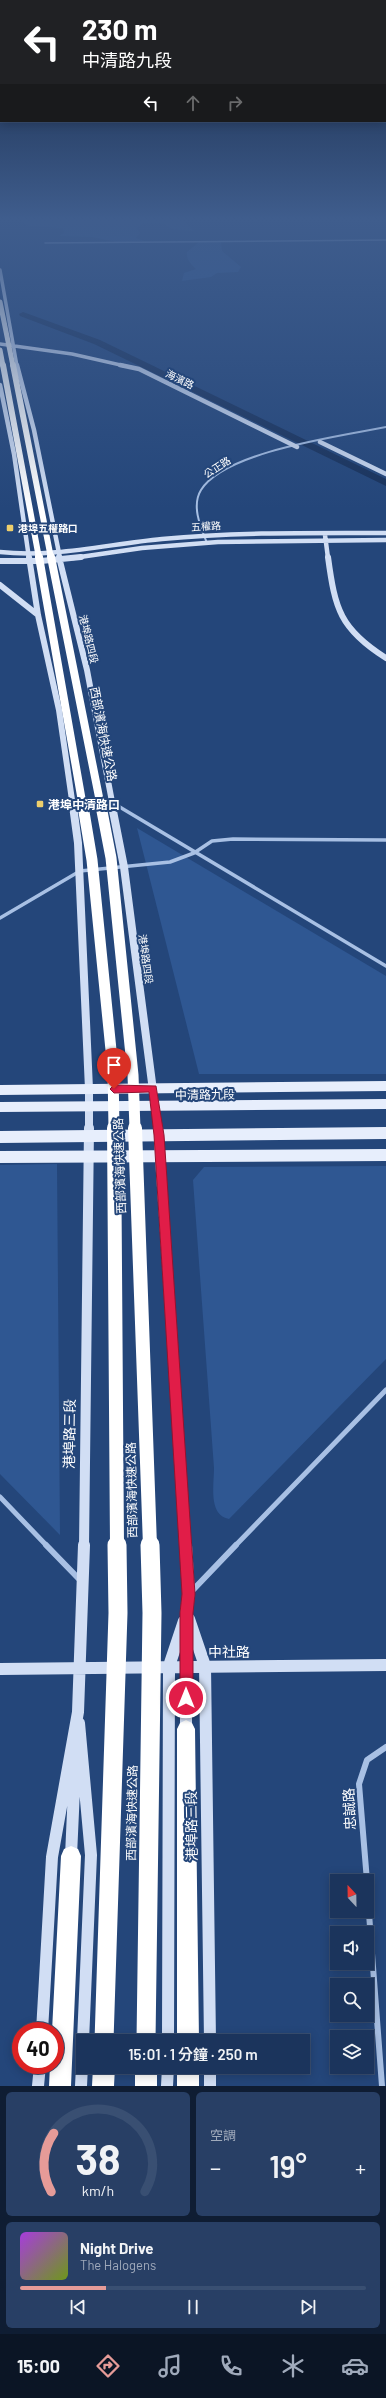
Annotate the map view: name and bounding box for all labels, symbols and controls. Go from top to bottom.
text: 230 m [82,12,157,46]
icon: left [16,16,68,68]
text: 中清路九段 [82,49,172,71]
icon: left [140,92,162,114]
icon: ahead [182,92,204,114]
icon: right [224,92,246,114]
street label: 海濱路 [164,367,196,391]
street label: 公正路 [201,454,233,480]
street label: 五權路 [191,519,221,533]
place label: 港埠五權路口 [18,522,78,534]
marker: 港埠五權路口 [5,523,15,533]
street label: 港埠路四段 [77,613,101,665]
street label: 西部濱海快速公路 [88,686,120,782]
place label: 港埠中清路口 [48,797,120,811]
marker: 港埠中清路口 [35,799,45,809]
street label: 港埠路四段 [137,933,155,985]
pin [97,1048,131,1089]
icon: arrive [103,1054,125,1076]
street label: 中清路九段 [175,1086,235,1102]
street label: 西部濱海快速公路 [110,1118,128,1214]
street label: 港埠路三段 [60,1399,78,1469]
street label: 西部濱海快速公路 [123,1442,139,1538]
street label: 中社路 [208,1643,250,1660]
position arrow [165,1677,207,1719]
street label: 西部濱海快速公路 [123,1765,139,1861]
street label: 忠誠路 [339,1788,359,1830]
street label: 港埠路三段 [182,1791,200,1861]
north arrow [330,1874,374,1918]
map controls [330,1874,374,2074]
button: sound [330,1926,374,1970]
button: search [330,1978,374,2022]
speed limit sign: 40 [12,2022,64,2074]
button: layers [330,2030,374,2074]
text: 15:01 · 1 分鐘 · 250 m [128,2045,258,2063]
text: 空調 [210,2127,236,2143]
text: 38 [76,2133,120,2183]
text: 19° [269,2148,307,2184]
text: − [210,2154,221,2180]
text: + [355,2154,366,2180]
text: km/h [82,2182,114,2199]
text: Night Drive [80,2239,153,2257]
text: The Halogens [80,2257,156,2273]
icon: previous [67,2296,89,2318]
icon: pause [182,2296,204,2318]
icon: next [297,2296,319,2318]
icon: directions [94,2352,122,2380]
icon: music [156,2352,184,2380]
icon: phone [217,2352,245,2380]
icon: climate [279,2352,307,2380]
icon: car [341,2352,369,2380]
text: 15:00 [17,2355,60,2377]

